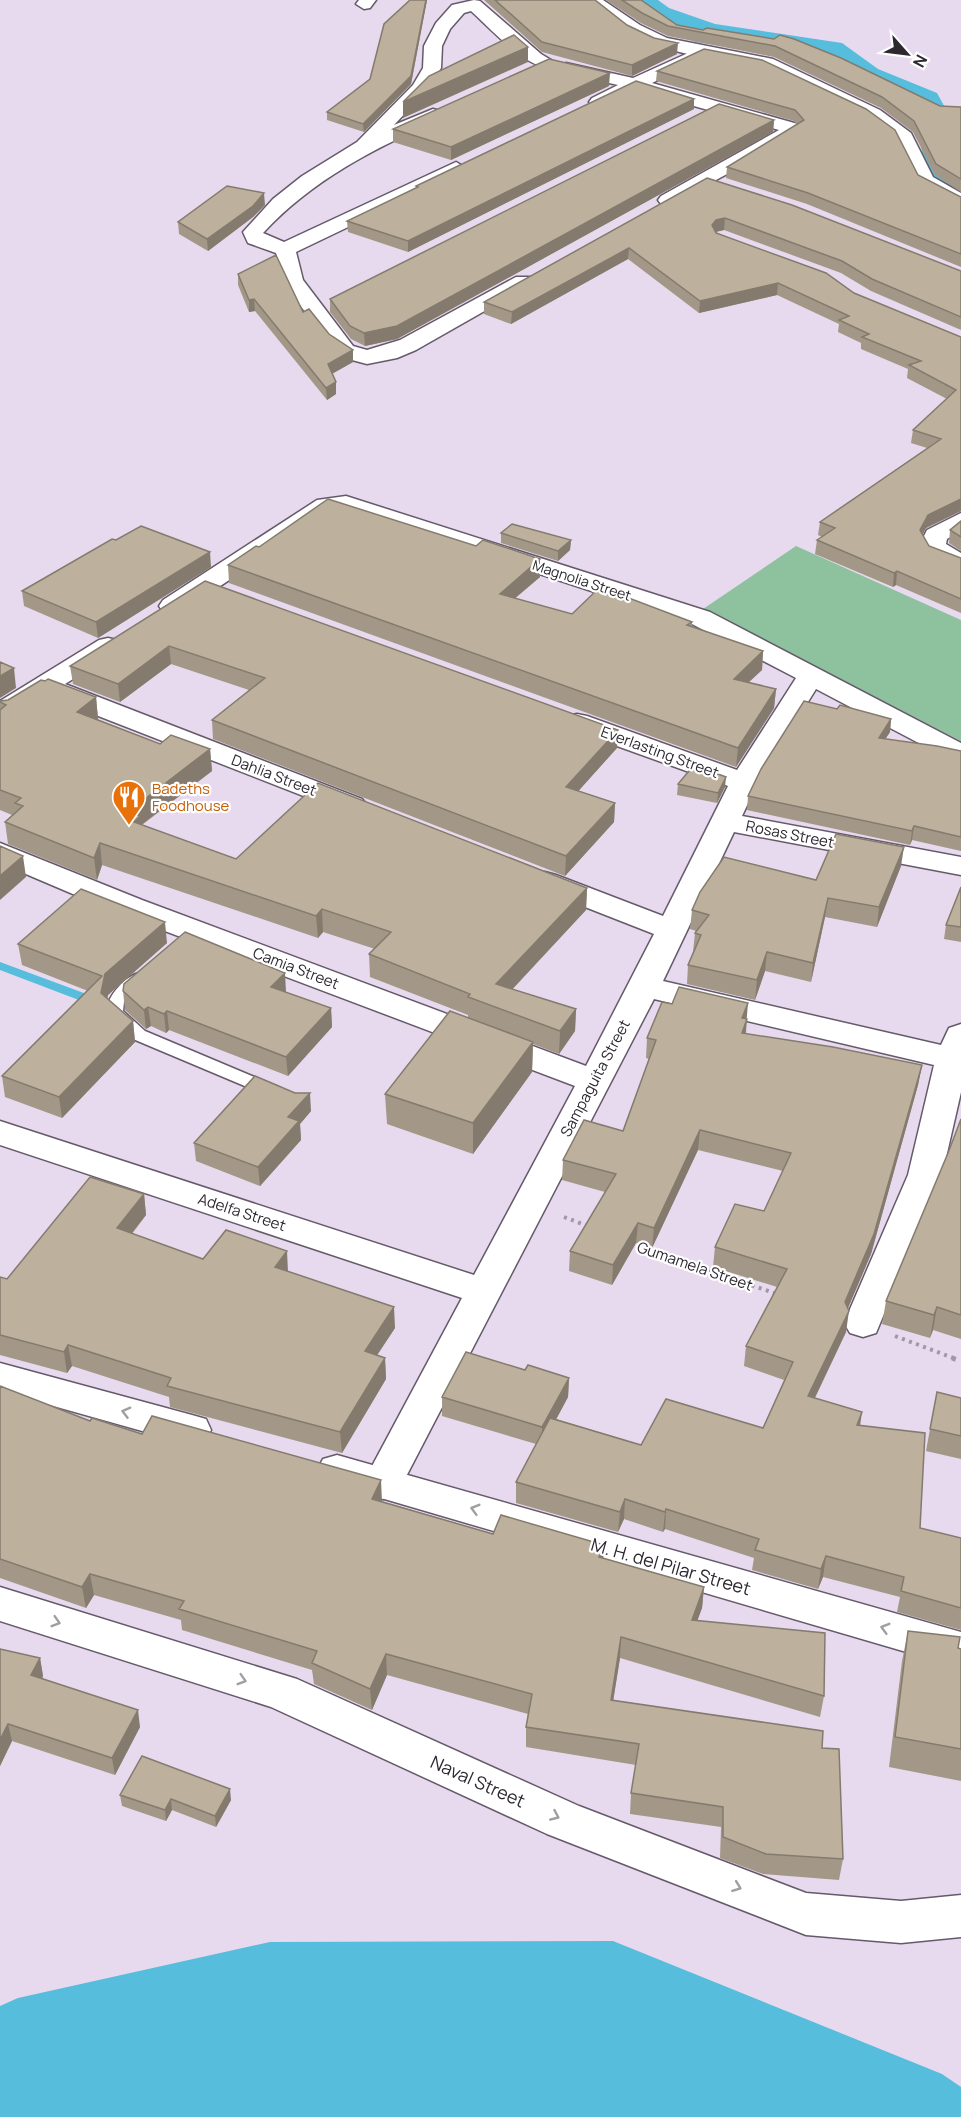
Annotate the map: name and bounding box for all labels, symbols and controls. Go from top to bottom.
north arrow [877,24,937,84]
text: N [908,51,933,71]
street label: Magnolia Street [530,555,634,605]
street label: Everlasting Street [598,721,722,783]
street label: Dahlia Street [228,749,320,801]
place label: Badeths Foodhouse [152,778,230,816]
restaurant icon: Badeths Foodhouse [111,779,147,826]
street label: Rosas Street [744,815,836,853]
street label: Camia Street [250,942,342,994]
street label: Sampaguita Street [555,1016,635,1140]
street label: Adelfa Street [195,1188,289,1236]
street label: Gumamela Street [634,1236,756,1296]
one-way arrow [121,1407,132,1419]
one-way arrow [471,1504,481,1516]
street label: M. H. del Pilar Street [588,1532,754,1600]
one-way arrow [50,1615,61,1627]
one-way arrow [880,1623,891,1635]
one-way arrow [236,1673,247,1685]
street label: Naval Street [427,1749,529,1813]
one-way arrow [549,1809,560,1821]
one-way arrow [731,1880,742,1893]

